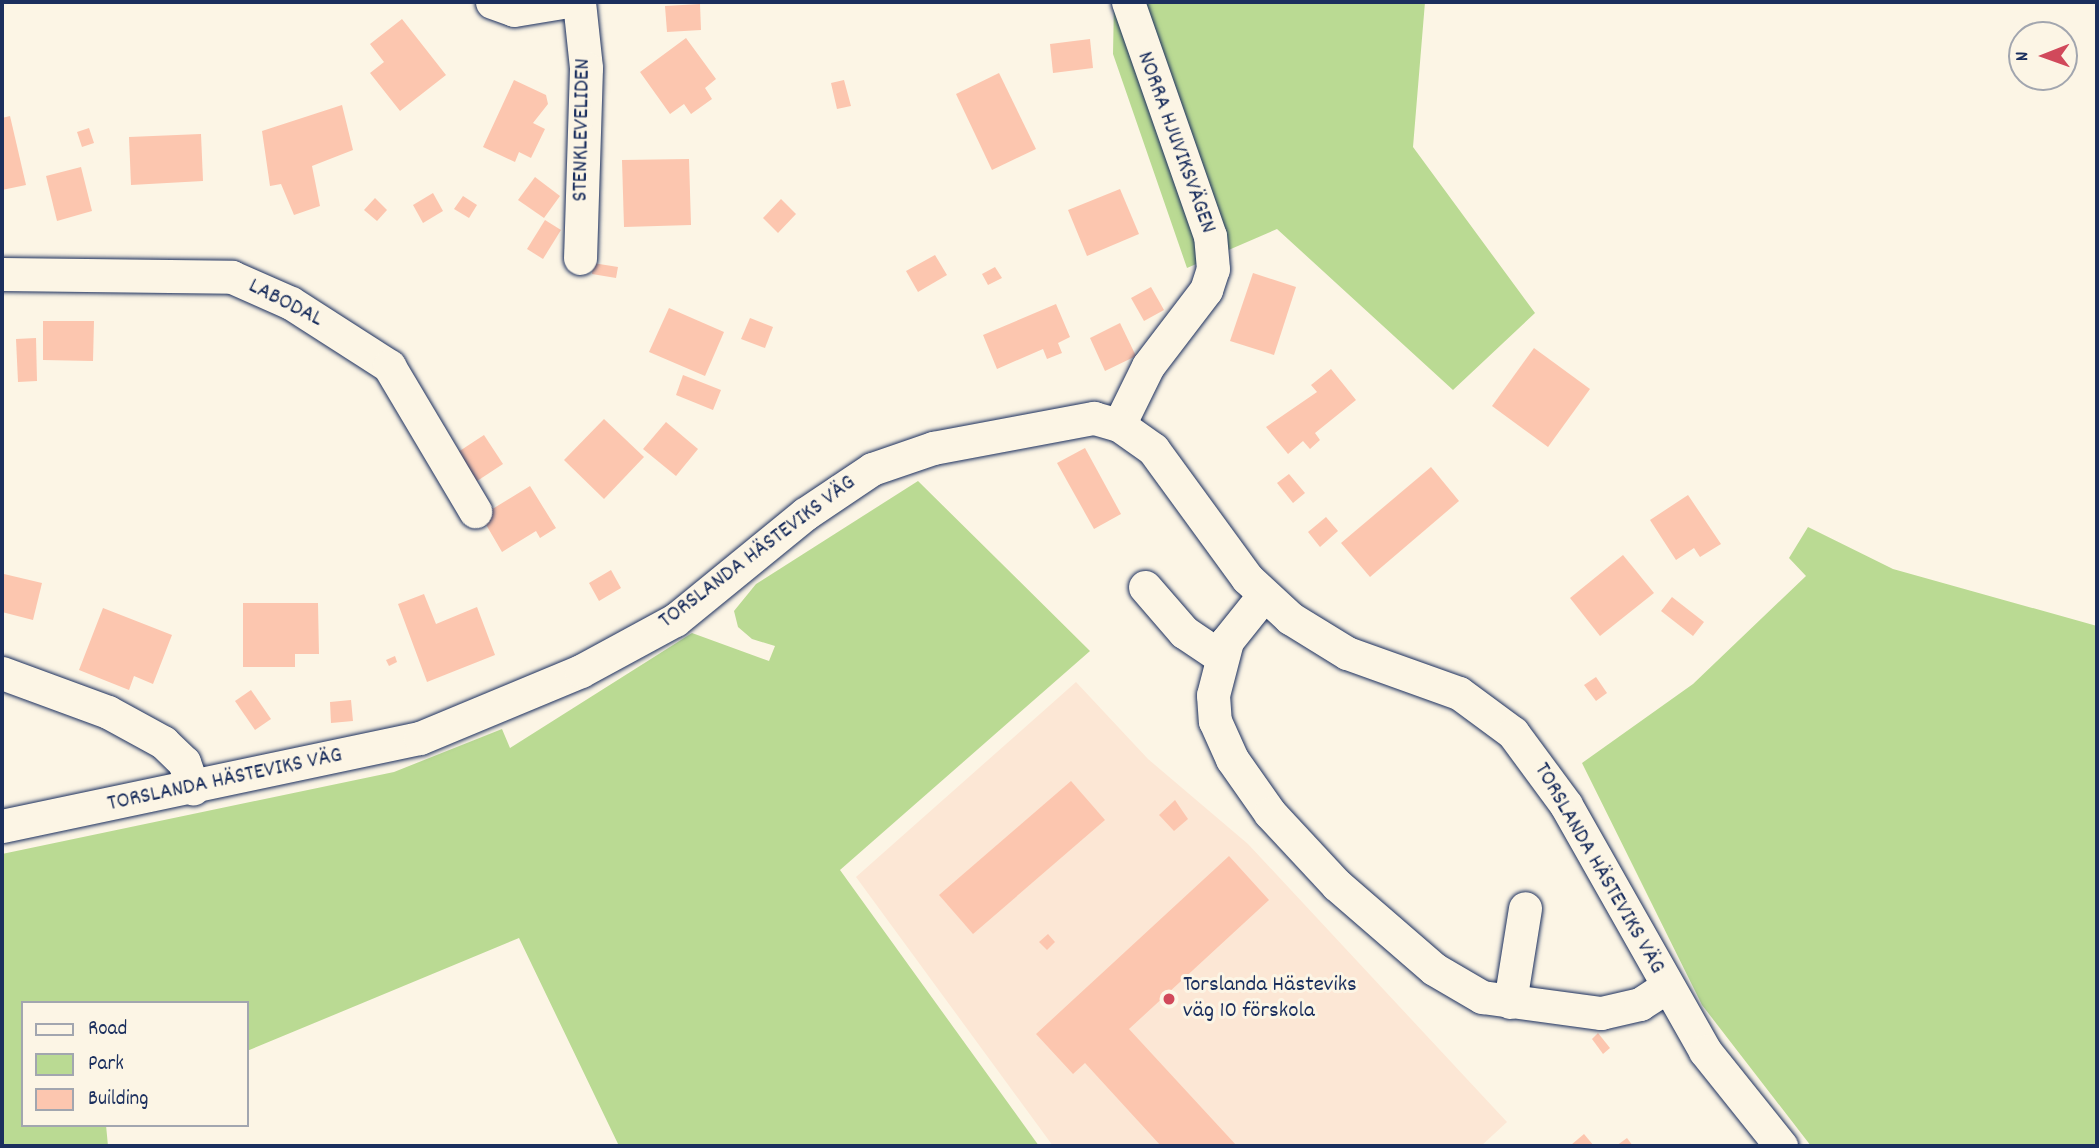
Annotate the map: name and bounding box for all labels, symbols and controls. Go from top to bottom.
north arrow [2008,21,2078,91]
street label: NORRA HJUVIKSVÄGEN [1129,48,1221,238]
text: N [2010,51,2037,61]
street label: STENKLEVELIDEN [568,58,598,202]
street label: LABODAL [243,274,327,334]
street label: TORSLANDA HÄSTEVIKS VÄG [654,470,862,636]
street label: TORSLANDA HÄSTEVIKS VÄG [105,743,345,819]
street label: TORSLANDA HÄSTEVIKS VÄG [1526,759,1670,979]
place label: Torslanda Hästeviks väg 10 förskola [1183,972,1357,1026]
marker: Torslanda Hästeviks väg 10 förskola [1161,991,1177,1007]
legend [21,1001,248,1127]
text: Road [88,1015,127,1045]
text: Park [88,1050,124,1080]
text: Building [88,1085,148,1115]

